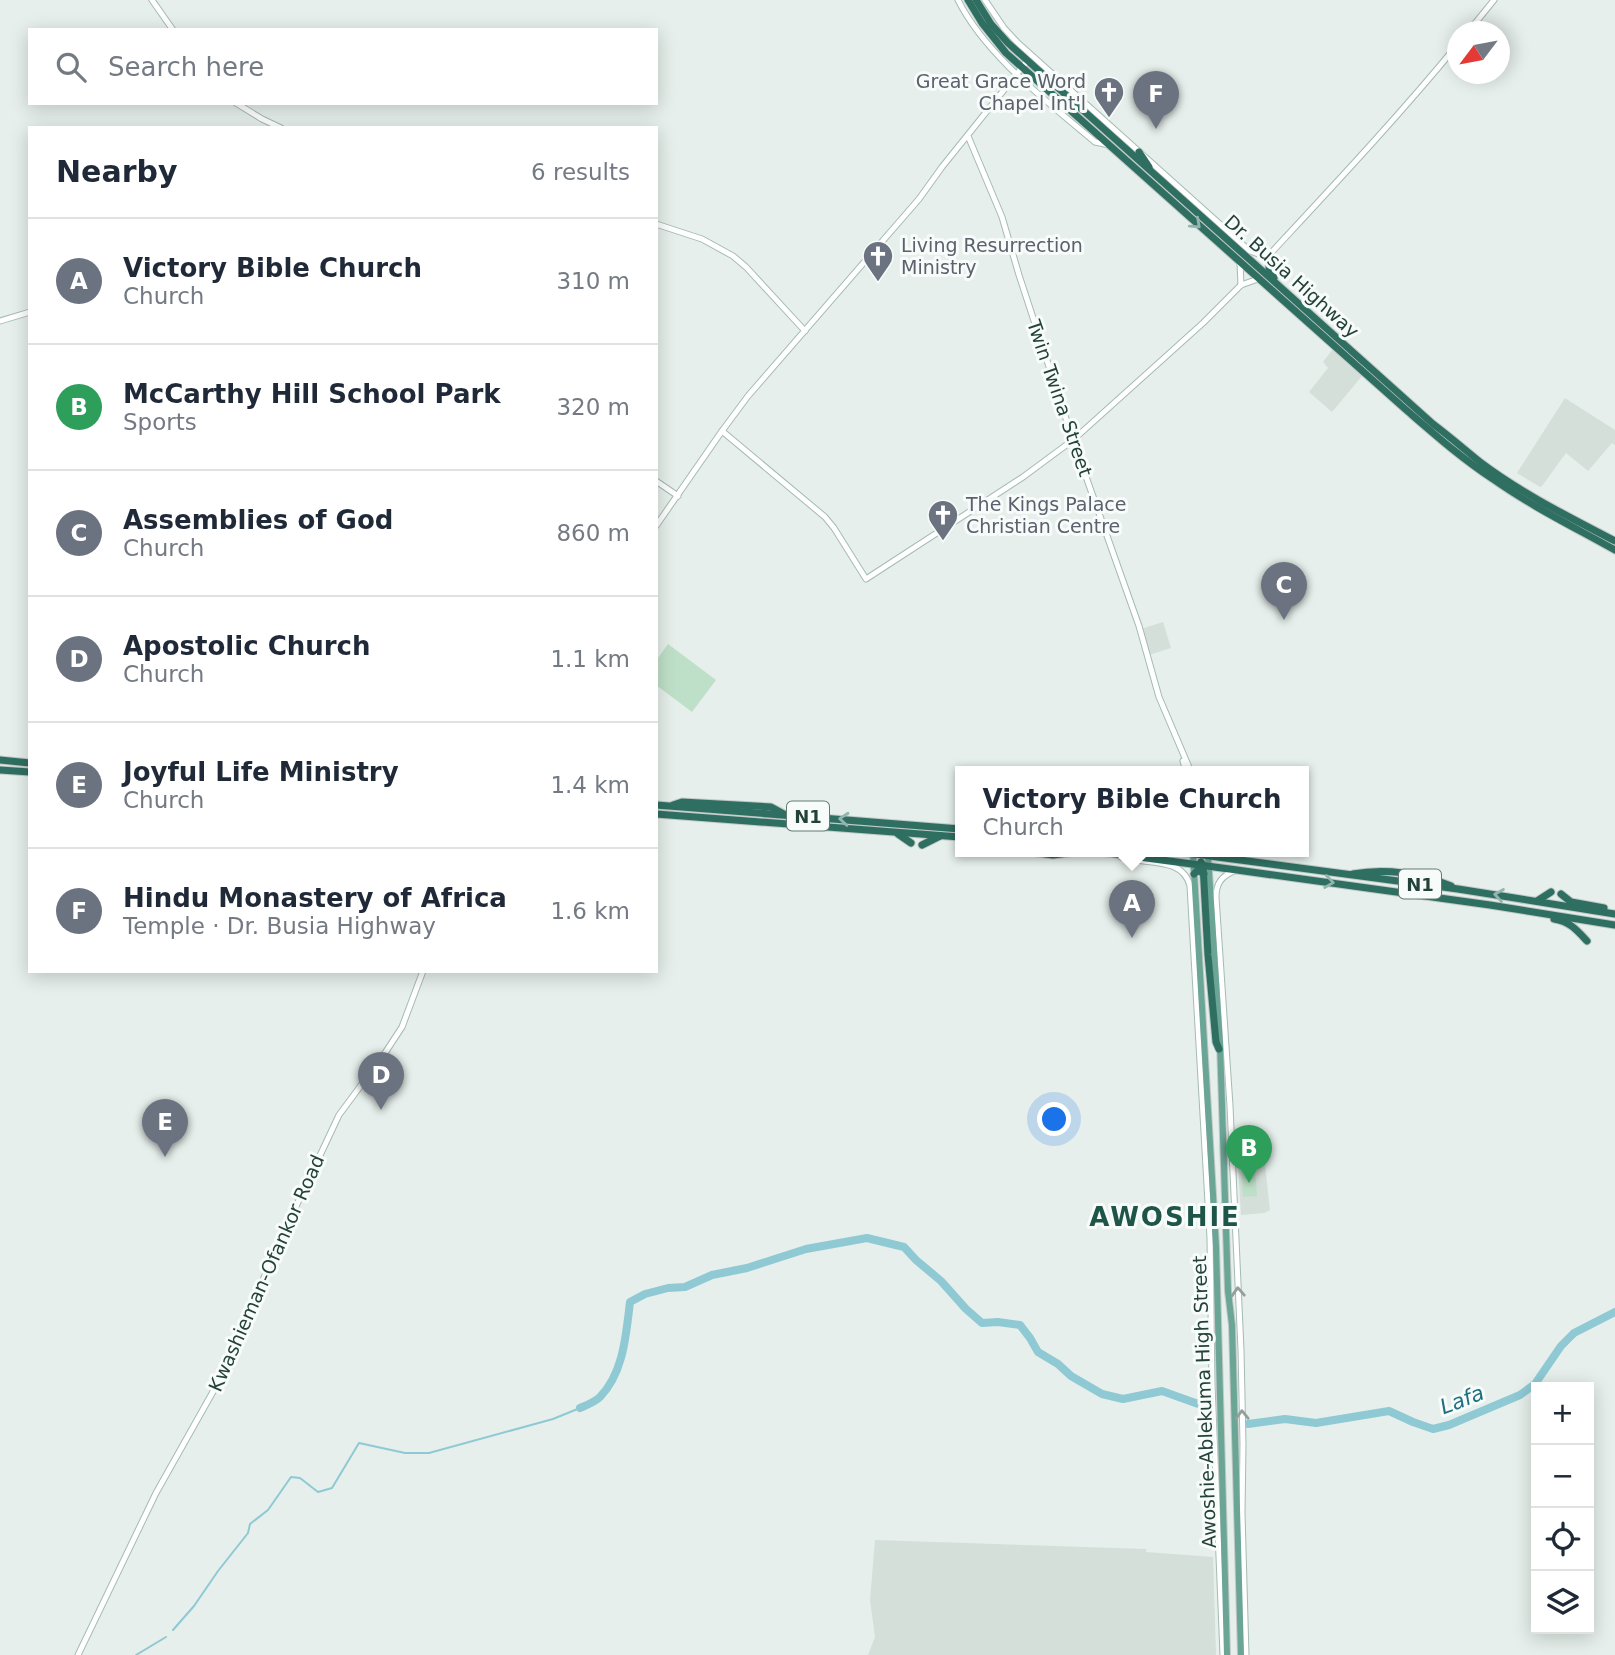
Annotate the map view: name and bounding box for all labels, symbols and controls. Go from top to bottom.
north arrow [1447,21,1510,84]
search box [28,28,658,105]
icon: search [52,48,90,86]
text: Search here [108,52,264,82]
place label: Great Grace Word Chapel Int'l [916,70,1086,114]
pin: F [1133,71,1179,129]
church icon: Great Grace Word Chapel Int'l [1092,75,1126,119]
text: Nearby [56,154,178,189]
text: 6 results [531,159,630,185]
street label: Dr. Busia Highway [1220,210,1364,342]
one-way arrow [1188,215,1201,228]
place label: Living Resurrection Ministry [901,234,1083,278]
church icon: Living Resurrection Ministry [861,239,895,283]
text: Victory Bible Church [123,253,422,283]
text: A [70,268,88,294]
text: 310 m [556,268,630,294]
text: Church [123,283,204,309]
street label: Twin Twina Street [1023,316,1097,479]
text: McCarthy Hill School Park [123,379,501,409]
text: B [70,394,88,420]
text: 320 m [556,394,630,420]
text: Sports [123,409,197,435]
place label: The Kings Palace Christian Centre [965,493,1126,537]
church icon: The Kings Palace Christian Centre [926,498,960,542]
text: Assemblies of God [123,505,393,535]
text: C [71,520,87,546]
text: 860 m [556,520,630,546]
text: Church [123,535,204,561]
pin: C [1261,562,1307,620]
text: Apostolic Church [123,631,371,661]
text: D [69,646,89,672]
text: 1.1 km [550,646,630,672]
text: Church [123,661,204,687]
text: Joyful Life Ministry [123,757,399,787]
popup [955,766,1309,857]
text: E [71,772,87,798]
text: 1.4 km [550,772,630,798]
text: Victory Bible Church [983,784,1281,814]
text: Church [123,787,204,813]
road number: N1 [787,802,829,830]
one-way arrow [838,812,849,827]
text: Church [983,814,1064,840]
road number: N1 [1399,870,1441,898]
one-way arrow [1323,875,1335,890]
pin: A [1109,880,1155,938]
text: Hindu Monastery of Africa [123,883,507,913]
one-way arrow [1493,888,1505,903]
text: F [71,898,87,924]
text: 1.6 km [550,898,630,924]
text: Temple · Dr. Busia Highway [123,913,436,939]
pin: D [358,1052,404,1110]
pin: E [142,1099,188,1157]
your location [1037,1102,1071,1136]
pin: B [1226,1125,1272,1183]
street label: Kwashieman-Ofankor Road [204,1151,328,1395]
district label: AWOSHIE [1089,1202,1241,1232]
street label: Awoshie-Ablekuma High Street [1188,1255,1220,1549]
one-way arrow [1230,1287,1245,1298]
water label: Lafa [1437,1381,1487,1419]
map controls [1531,1382,1594,1634]
button: + [1531,1382,1594,1445]
one-way arrow [1235,1410,1250,1421]
button: − [1531,1445,1594,1508]
button: locate [1531,1508,1594,1571]
button: layers [1531,1571,1594,1634]

